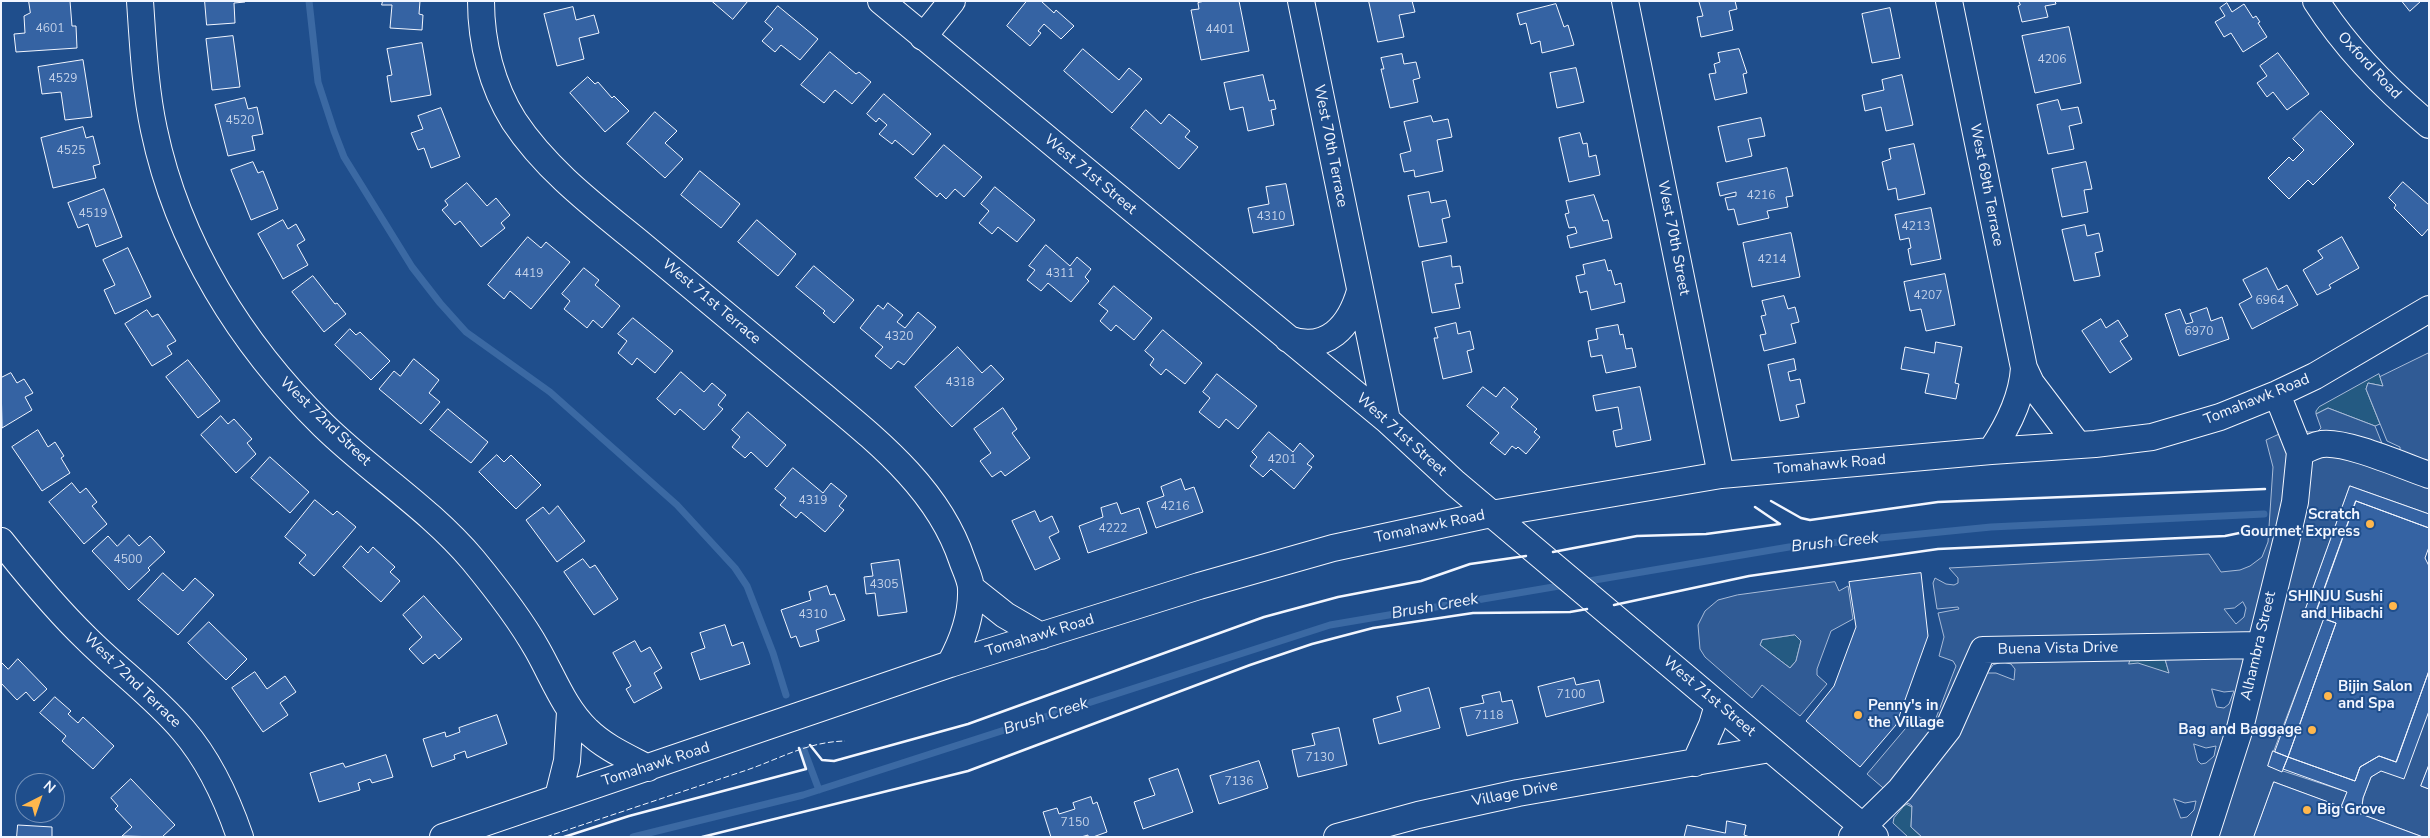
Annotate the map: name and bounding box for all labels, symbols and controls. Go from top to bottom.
house number: 4601 [36,22,64,36]
house number: 4401 [1206,23,1234,37]
street label: Oxford Road [2333,29,2405,103]
house number: 4206 [2038,53,2066,67]
house number: 4529 [49,72,77,86]
street label: West 70th Terrace [1309,83,1351,209]
house number: 4520 [226,114,254,128]
street label: West 69th Terrace [1965,122,2007,248]
street label: West 71st Street [1040,131,1140,219]
house number: 4525 [57,144,85,158]
street label: West 70th Street [1653,179,1693,297]
house number: 4216 [1747,189,1775,203]
house number: 4519 [79,207,107,221]
house number: 4310 [1257,210,1285,224]
house number: 4213 [1902,220,1930,234]
house number: 4214 [1758,253,1786,267]
street label: West 71st Terrace [658,255,764,349]
house number: 4419 [515,267,543,281]
house number: 4311 [1046,267,1074,281]
house number: 4207 [1914,289,1942,303]
house number: 6964 [2256,294,2284,308]
house number: 6970 [2185,325,2213,339]
house number: 4320 [885,330,913,344]
street label: Tomahawk Road [2202,371,2312,429]
street label: West 72nd Street [276,374,374,470]
house number: 4318 [946,376,974,390]
street label: West 71st Street [1352,390,1450,480]
street label: Tomahawk Road [1773,451,1887,479]
house number: 4201 [1268,453,1296,467]
house number: 4319 [799,494,827,508]
house number: 4216 [1161,500,1189,514]
place label: Scratch Gourmet Express [2240,506,2360,541]
street label: Tomahawk Road [1373,507,1487,547]
marker: Scratch Gourmet Express [2364,518,2376,530]
house number: 4222 [1099,522,1127,536]
water label: Brush Creek [1790,529,1880,557]
house number: 4500 [114,553,142,567]
house number: 4305 [870,578,898,592]
place label: SHINJU Sushi and Hibachi [2288,588,2383,623]
water label: Brush Creek [1390,590,1480,624]
street label: Alhambra Street [2238,590,2280,702]
marker: SHINJU Sushi and Hibachi [2387,600,2399,612]
house number: 4310 [799,608,827,622]
street label: Tomahawk Road [984,611,1096,661]
street label: West 72nd Terrace [80,630,184,732]
street label: Buena Vista Drive [1998,639,2118,659]
street label: West 71st Street [1659,653,1759,741]
place label: Bijin Salon and Spa [2338,678,2412,713]
house number: 7100 [1557,688,1585,702]
marker: Bijin Salon and Spa [2322,690,2334,702]
water label: Brush Creek [1001,694,1091,740]
place label: Penny's in the Village [1868,697,1944,732]
house number: 7118 [1475,709,1503,723]
marker: Penny's in the Village [1852,709,1864,721]
place label: Bag and Baggage [2178,721,2302,739]
marker: Bag and Baggage [2306,724,2318,736]
street label: Tomahawk Road [600,739,712,791]
house number: 7130 [1306,751,1334,765]
north arrow [15,773,65,823]
house number: 7136 [1225,775,1253,789]
text: N [39,776,60,798]
street label: Village Drive [1471,777,1559,811]
place label: Big Grove [2317,801,2385,819]
marker: Big Grove [2301,804,2313,816]
house number: 7150 [1061,816,1089,830]

